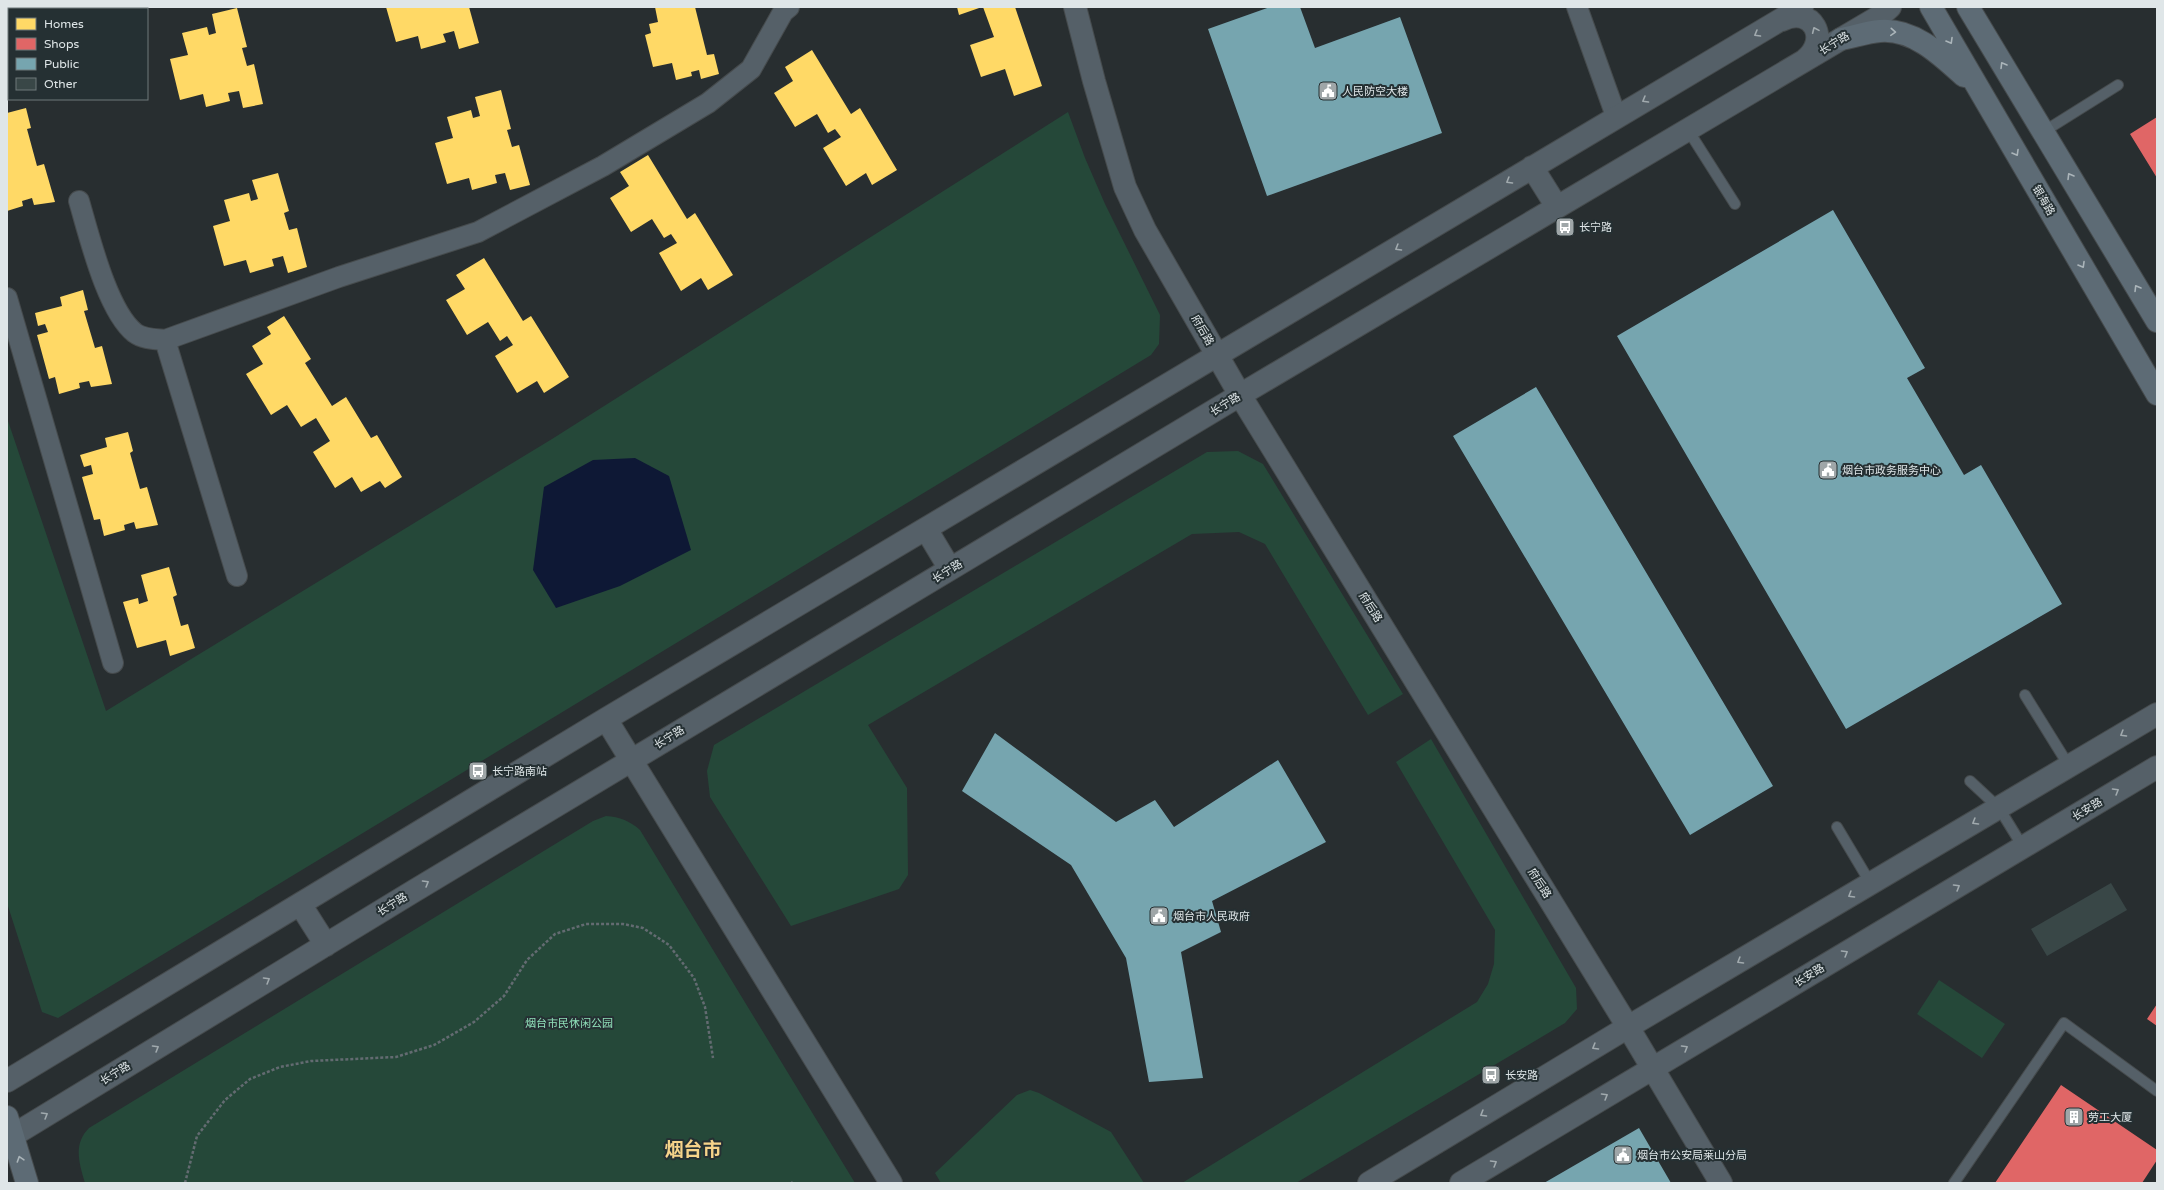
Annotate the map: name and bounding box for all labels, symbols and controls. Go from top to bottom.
legend [8,8,148,100]
text: Homes [44,17,84,31]
one-way arrow [1812,26,1820,34]
one-way arrow [1890,27,1896,36]
street label: 长宁路 [1817,29,1852,57]
one-way arrow [1754,30,1761,37]
text: Shops [44,37,79,51]
one-way arrow [1946,37,1953,44]
text: Public [44,57,79,71]
one-way arrow [2000,62,2007,69]
text: Other [44,77,77,91]
public building icon: 人民防空大楼 [1317,80,1339,102]
place label: 人民防空大楼 [1342,85,1408,98]
one-way arrow [1642,95,1649,102]
one-way arrow [2011,149,2019,156]
one-way arrow [2067,173,2074,180]
one-way arrow [1506,176,1513,183]
street label: 银海路 [2030,183,2057,218]
bus stop icon: 长宁路 [1554,216,1576,238]
place label: 长宁路 [1579,221,1612,234]
one-way arrow [1395,243,1402,250]
one-way arrow [2077,261,2084,268]
one-way arrow [2134,285,2141,292]
street label: 府后路 [1189,313,1216,348]
street label: 长宁路 [1208,390,1243,418]
public building icon: 烟台市政务服务中心 [1817,459,1839,481]
place label: 烟台市政务服务中心 [1842,464,1941,477]
street label: 长宁路 [930,557,965,585]
street label: 府后路 [1356,590,1385,625]
street label: 长宁路 [652,723,687,751]
one-way arrow [2120,730,2127,737]
bus stop icon: 长宁路南站 [467,760,489,782]
place label: 长宁路南站 [492,765,547,778]
one-way arrow [2112,789,2119,796]
street label: 长安路 [2070,795,2105,823]
one-way arrow [1972,817,1979,824]
street label: 府后路 [1525,866,1554,901]
one-way arrow [422,881,429,888]
one-way arrow [1953,884,1960,891]
street label: 长宁路 [375,890,410,918]
one-way arrow [1848,891,1856,898]
public building icon: 烟台市人民政府 [1148,905,1170,927]
place label: 烟台市人民政府 [1173,910,1250,923]
one-way arrow [1841,951,1848,958]
one-way arrow [1737,957,1744,964]
street label: 长安路 [1792,961,1827,989]
one-way arrow [263,977,270,985]
park label: 烟台市民休闲公园 [525,1017,613,1030]
one-way arrow [1592,1043,1599,1050]
one-way arrow [152,1045,159,1052]
one-way arrow [1681,1046,1688,1053]
street label: 长宁路 [98,1059,133,1087]
bus stop icon: 长安路 [1480,1064,1502,1086]
place label: 长安路 [1505,1069,1538,1082]
one-way arrow [1601,1093,1608,1101]
building icon: 劳工大厦 [2063,1106,2085,1128]
one-way arrow [1480,1110,1487,1117]
place label: 劳工大厦 [2088,1111,2132,1124]
one-way arrow [41,1113,48,1120]
district label: 烟台市 [664,1139,722,1161]
public building icon: 烟台市公安局莱山分局 [1612,1144,1634,1166]
place label: 烟台市公安局莱山分局 [1637,1149,1747,1162]
one-way arrow [16,1156,25,1163]
one-way arrow [1490,1160,1497,1168]

